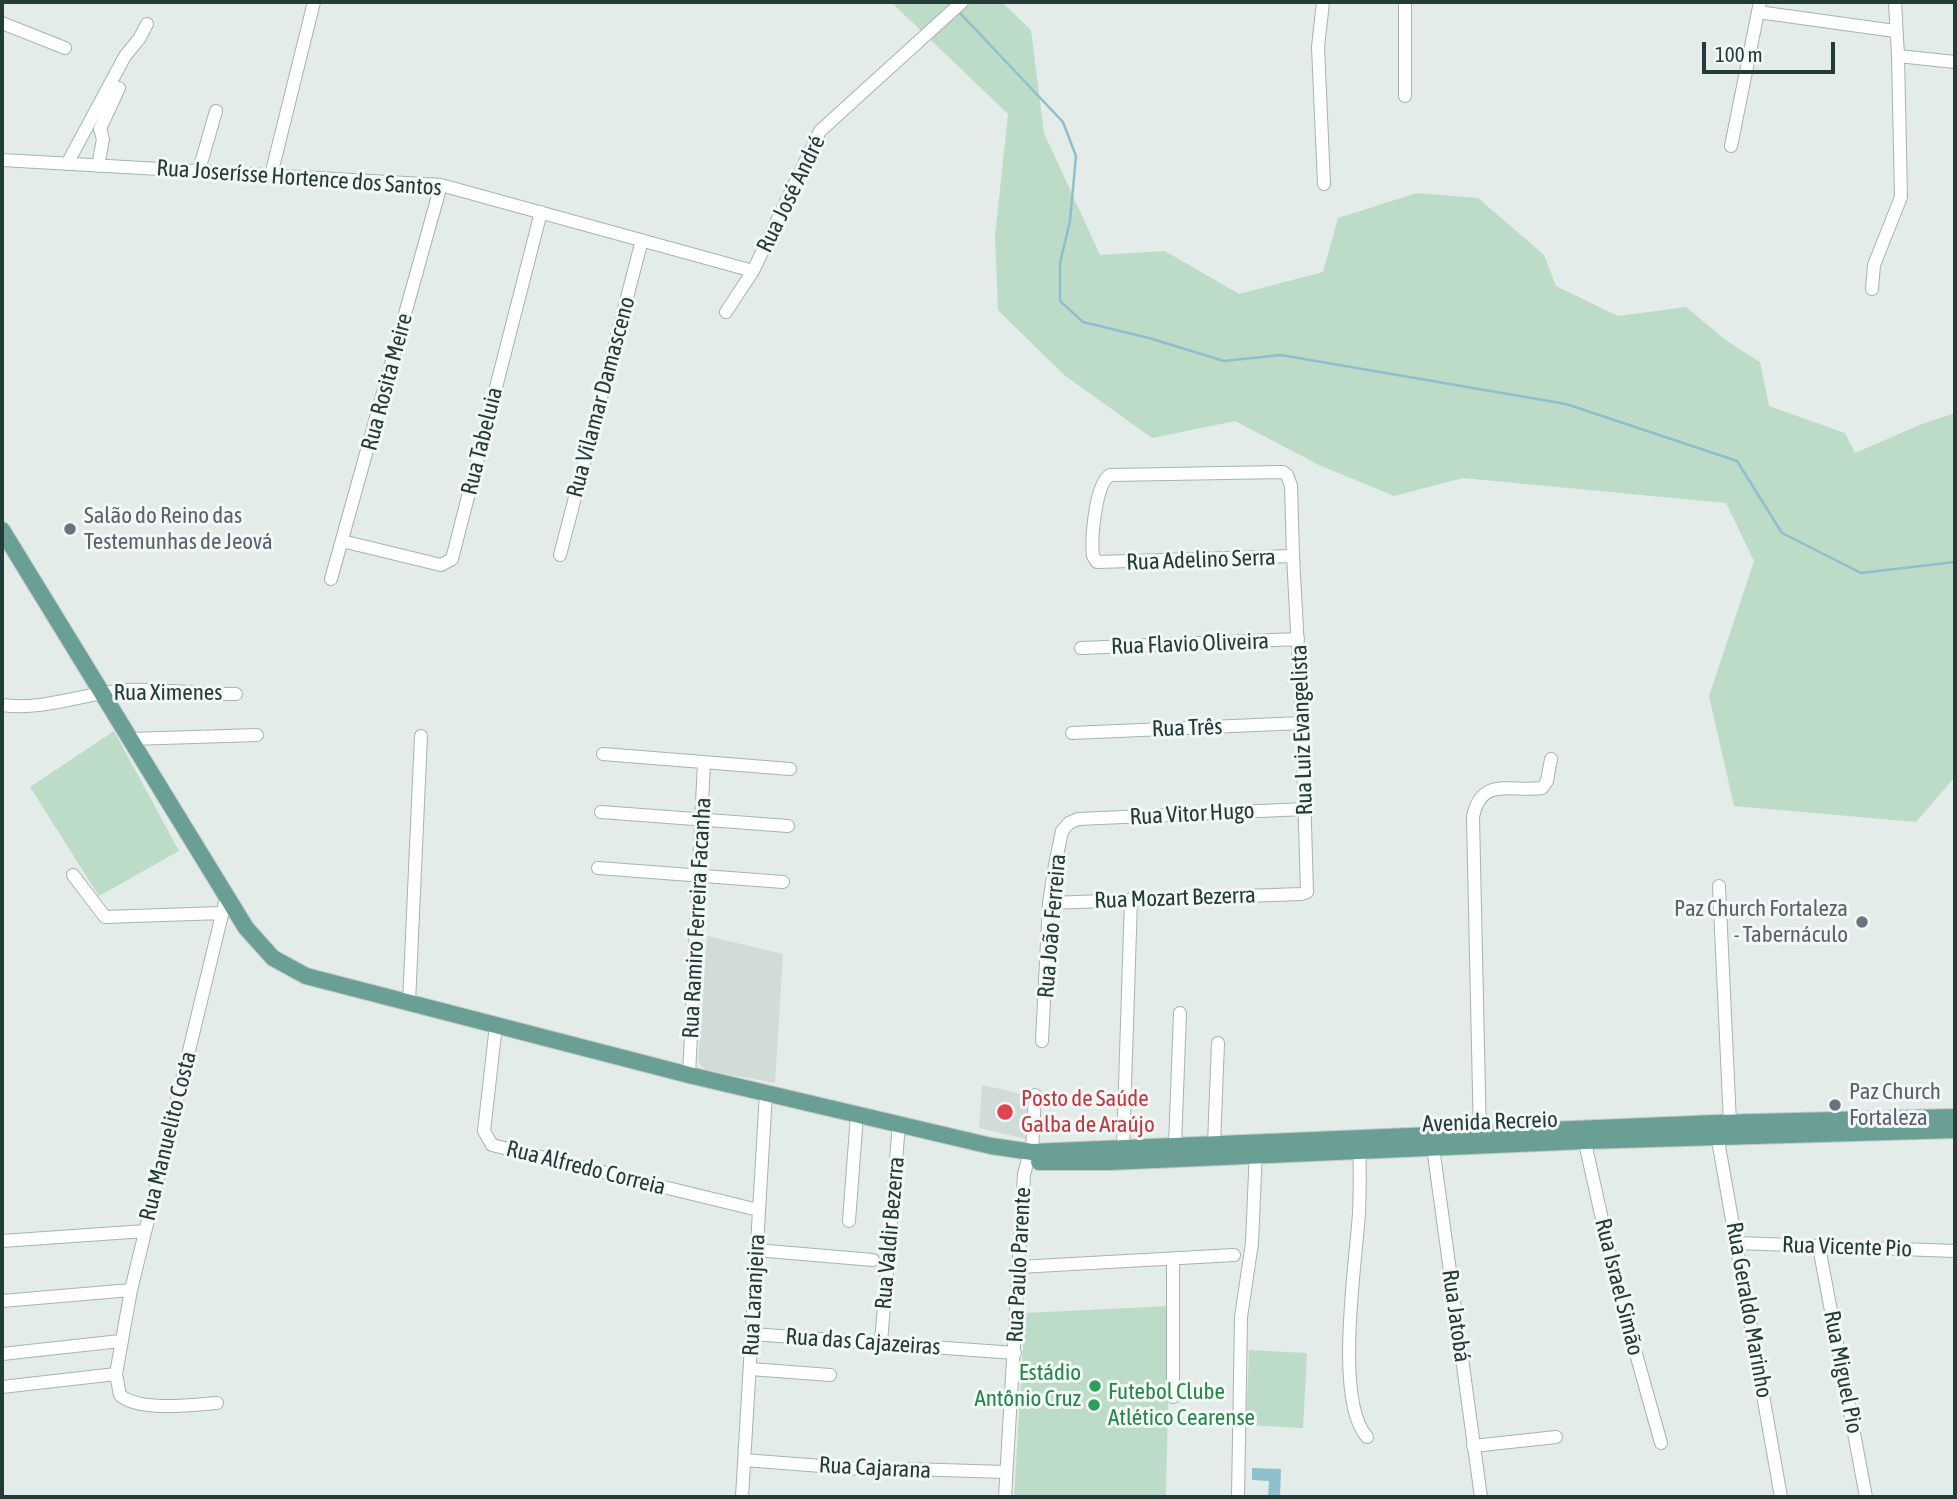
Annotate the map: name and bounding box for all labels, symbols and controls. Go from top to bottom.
scale bar [1705,28,1838,72]
text: 100 m [1715,42,1763,66]
street label: Rua José André [751,131,831,257]
street label: Rua Joserísse Hortence dos Santos [156,154,442,202]
street label: Rua Vilamar Damasceno [561,294,641,500]
street label: Rua Rosita Meire [355,310,419,454]
street label: Rua Tabeluia [455,384,509,498]
place label: Salão do Reino das Testemunhas de Jeová [84,502,273,556]
marker: Salão do Reino das Testemunhas de Jeová [62,521,78,537]
street label: Rua Adelino Serra [1126,544,1276,576]
street label: Rua Flavio Oliveira [1111,627,1269,661]
street label: Rua Luiz Evangelista [1285,644,1319,816]
street label: Rua Ximenes [114,679,222,707]
street label: Rua Três [1151,713,1223,743]
street label: Rua Ramiro Ferreira Facanha [677,797,717,1039]
street label: Rua Vitor Hugo [1129,797,1255,831]
street label: Rua João Ferreira [1032,853,1072,999]
street label: Rua Mozart Bezerra [1094,881,1256,915]
place label: Paz Church Fortaleza - Tabernáculo [1674,895,1848,949]
marker: Paz Church Fortaleza - Tabernáculo [1854,914,1870,930]
street label: Rua Manuelito Costa [134,1048,202,1224]
place label: Paz Church Fortaleza [1849,1078,1941,1132]
place label: Posto de Saúde Galba de Araújo [1021,1085,1155,1139]
marker: Paz Church Fortaleza [1827,1097,1843,1113]
marker: Posto de Saúde Galba de Araújo [995,1102,1015,1122]
street label: Avenida Recreio [1422,1106,1558,1138]
street label: Rua Alfredo Correia [503,1135,669,1201]
street label: Rua Valdir Bezerra [870,1155,910,1311]
street label: Rua Paulo Parente [1001,1187,1037,1343]
street label: Rua Israel Simão [1589,1216,1649,1358]
street label: Rua Geraldo Marinho [1720,1220,1778,1400]
street label: Rua Vicente Pio [1782,1231,1912,1263]
street label: Rua Laranjeira [737,1233,771,1357]
street label: Rua Jatobá [1436,1268,1476,1364]
street label: Rua Miguel Pio [1818,1308,1868,1436]
street label: Rua das Cajazeiras [785,1323,941,1361]
place label: Estádio Antônio Cruz [974,1359,1081,1413]
marker: Estádio Antônio Cruz [1087,1378,1103,1394]
place label: Futebol Clube Atlético Cearense [1108,1378,1255,1432]
marker: Futebol Clube Atlético Cearense [1086,1397,1102,1413]
street label: Rua Cajarana [818,1451,932,1485]

